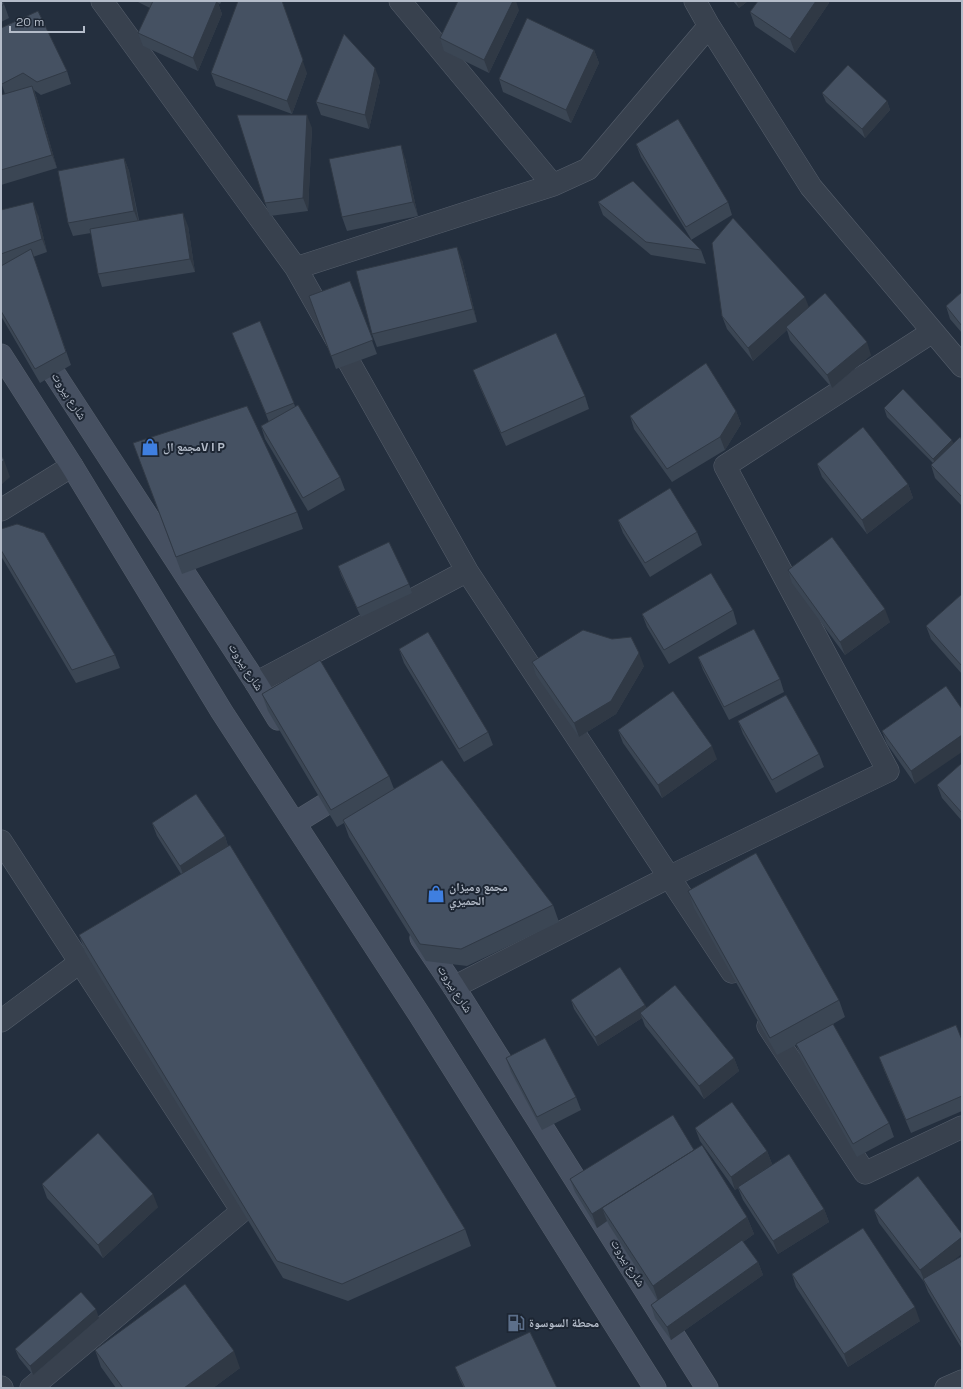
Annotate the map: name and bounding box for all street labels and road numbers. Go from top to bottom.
street label: شارع بيروت [48,369,90,423]
street label: شارع بيروت [225,640,267,694]
street label: شارع بيروت [434,962,476,1016]
street label: شارع بيروت [607,1236,649,1290]

